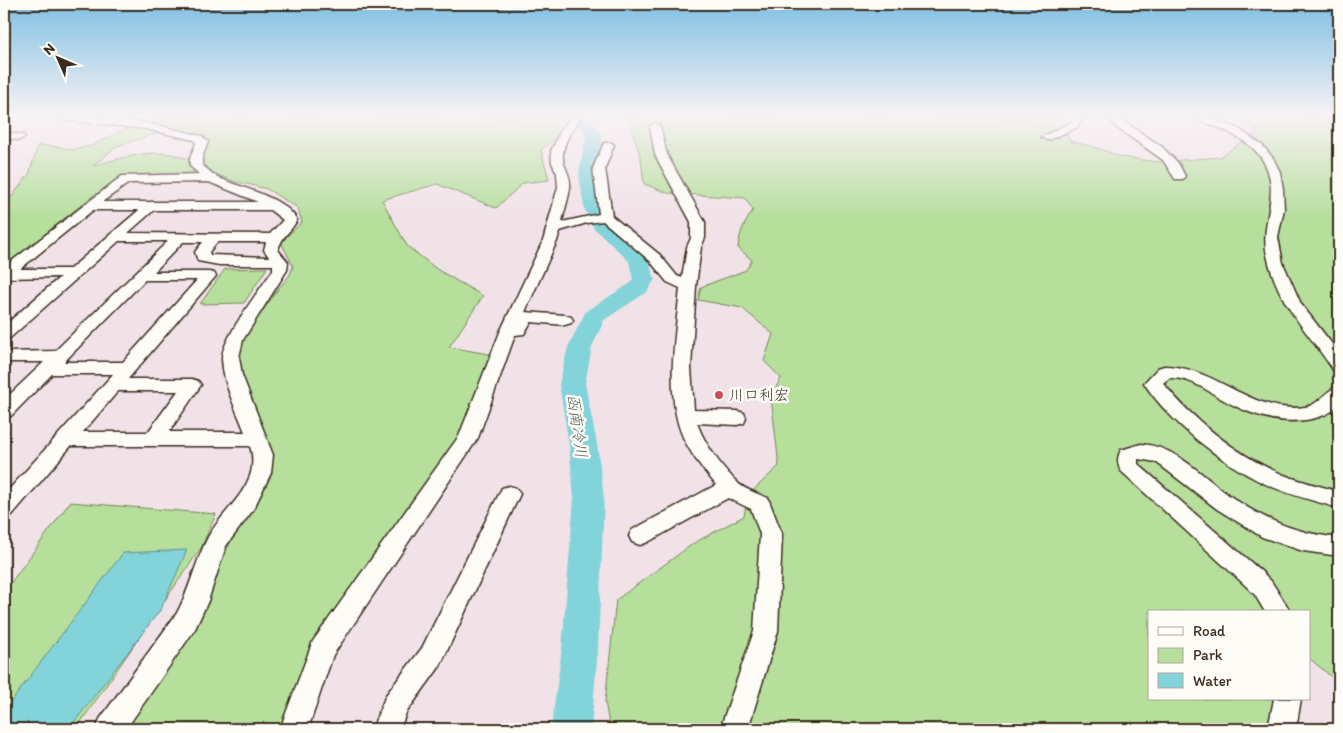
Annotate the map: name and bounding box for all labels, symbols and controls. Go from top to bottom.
north arrow [32,32,82,82]
text: N [40,40,59,59]
place label: 川口利宏 [729,386,789,404]
marker: 川口利宏 [713,389,725,401]
water label: 函南冷川 [564,393,591,459]
legend [1148,610,1310,700]
text: Road [1193,622,1226,640]
text: Park [1193,646,1223,664]
text: Water [1193,672,1232,690]

